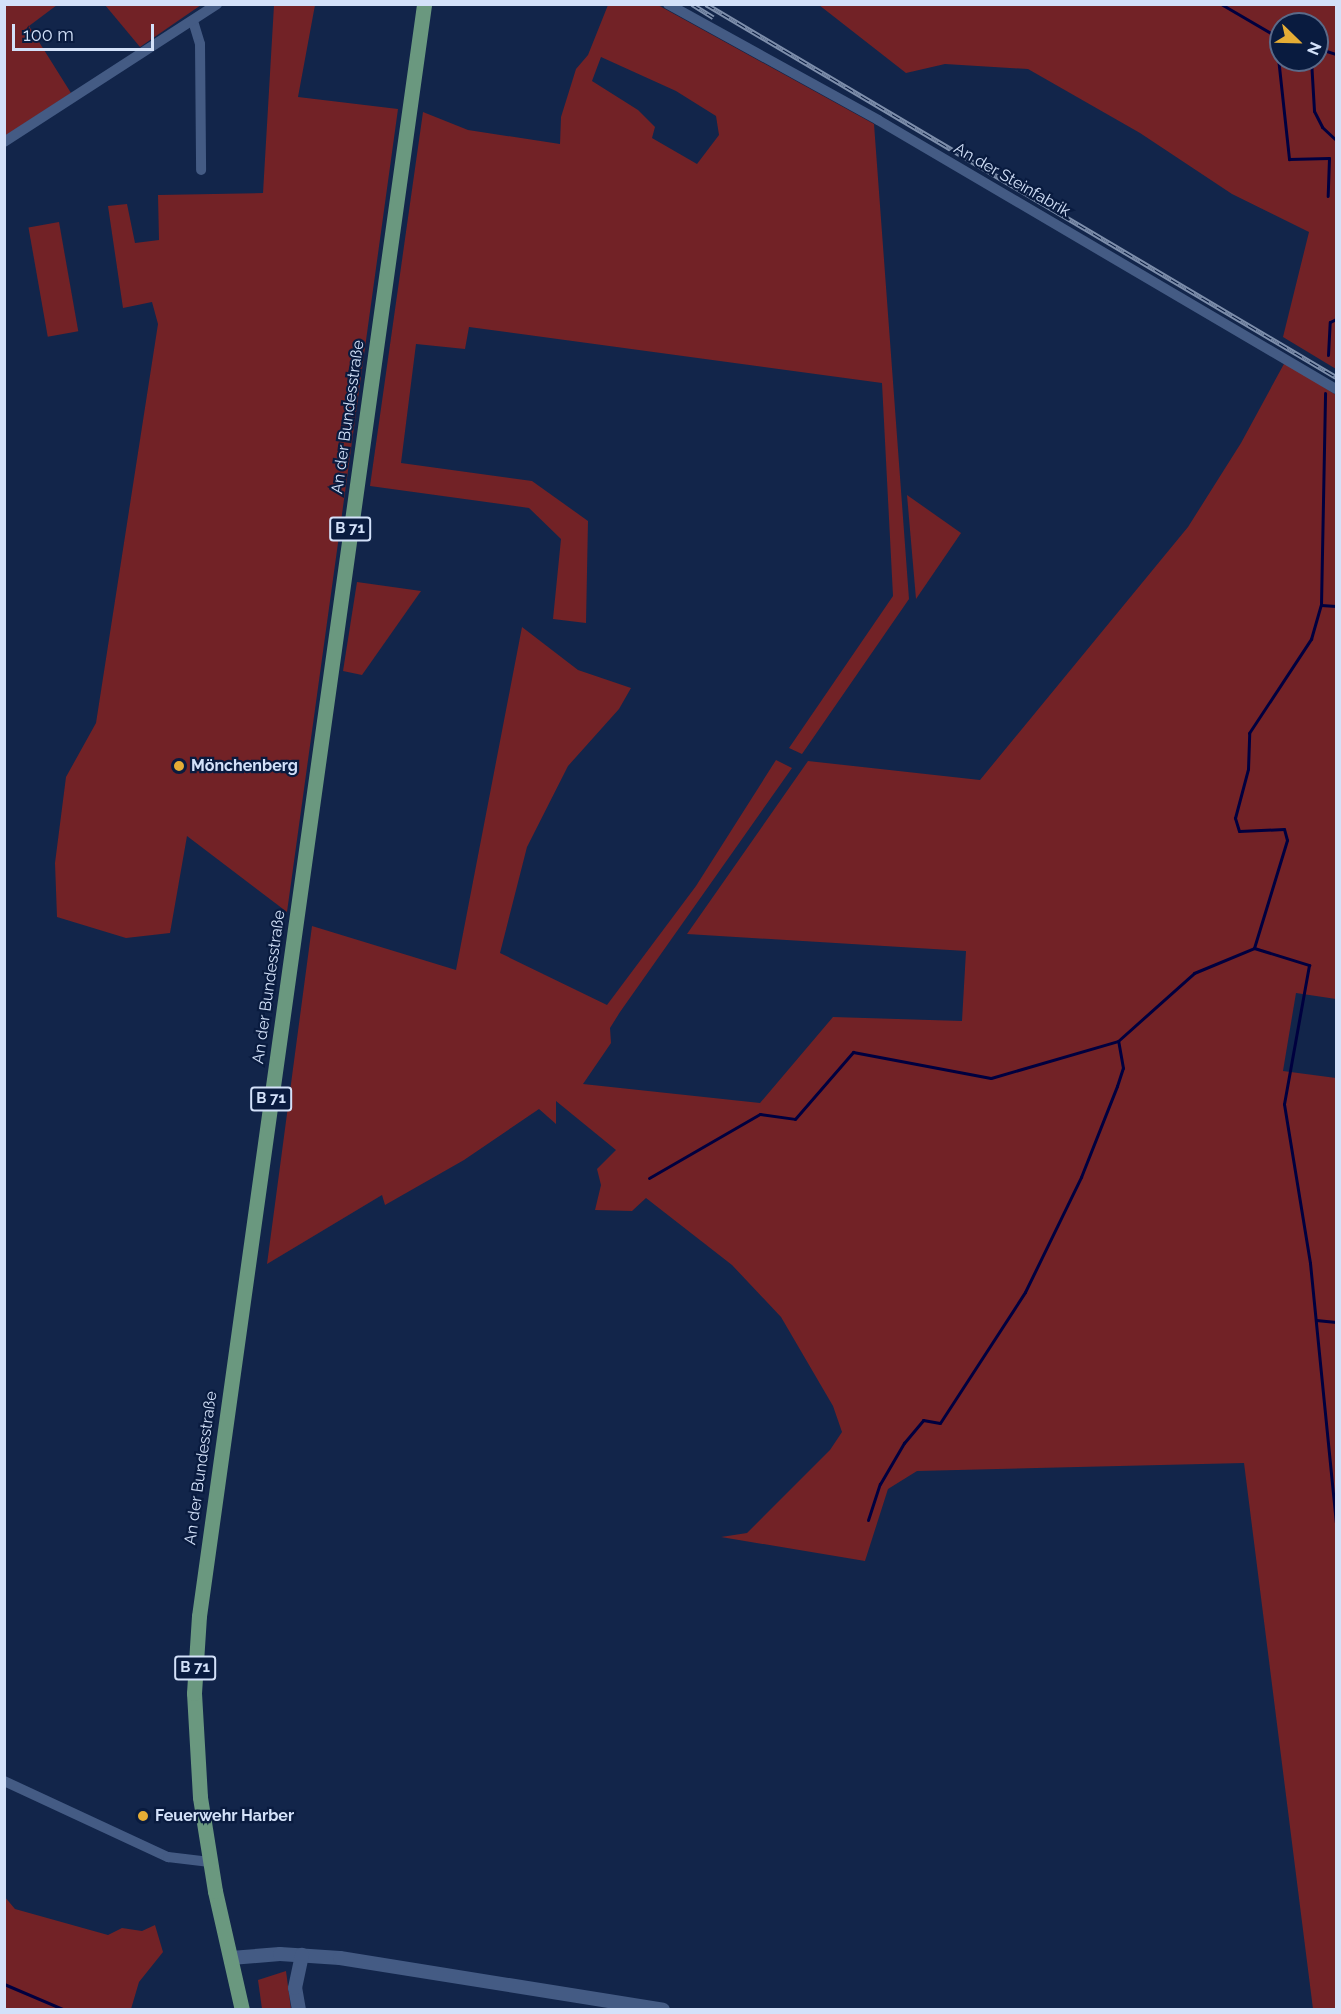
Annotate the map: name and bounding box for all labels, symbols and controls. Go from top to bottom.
scale bar [15,12,158,50]
north arrow [1269,12,1329,72]
text: 100 m [23,24,74,45]
text: N [1303,39,1325,58]
street label: An der Steinfabrik [950,139,1074,221]
street label: An der Bundesstraße [328,339,368,495]
road number: B 71 [329,517,371,541]
place label: Mönchenberg [191,756,298,776]
marker: Mönchenberg [172,759,186,773]
street label: An der Bundesstraße [249,909,289,1065]
road number: B 71 [250,1087,292,1111]
street label: An der Bundesstraße [181,1390,221,1546]
road number: B 71 [174,1656,216,1680]
place label: Feuerwehr Harber [155,1806,294,1826]
marker: Feuerwehr Harber [136,1809,150,1823]

